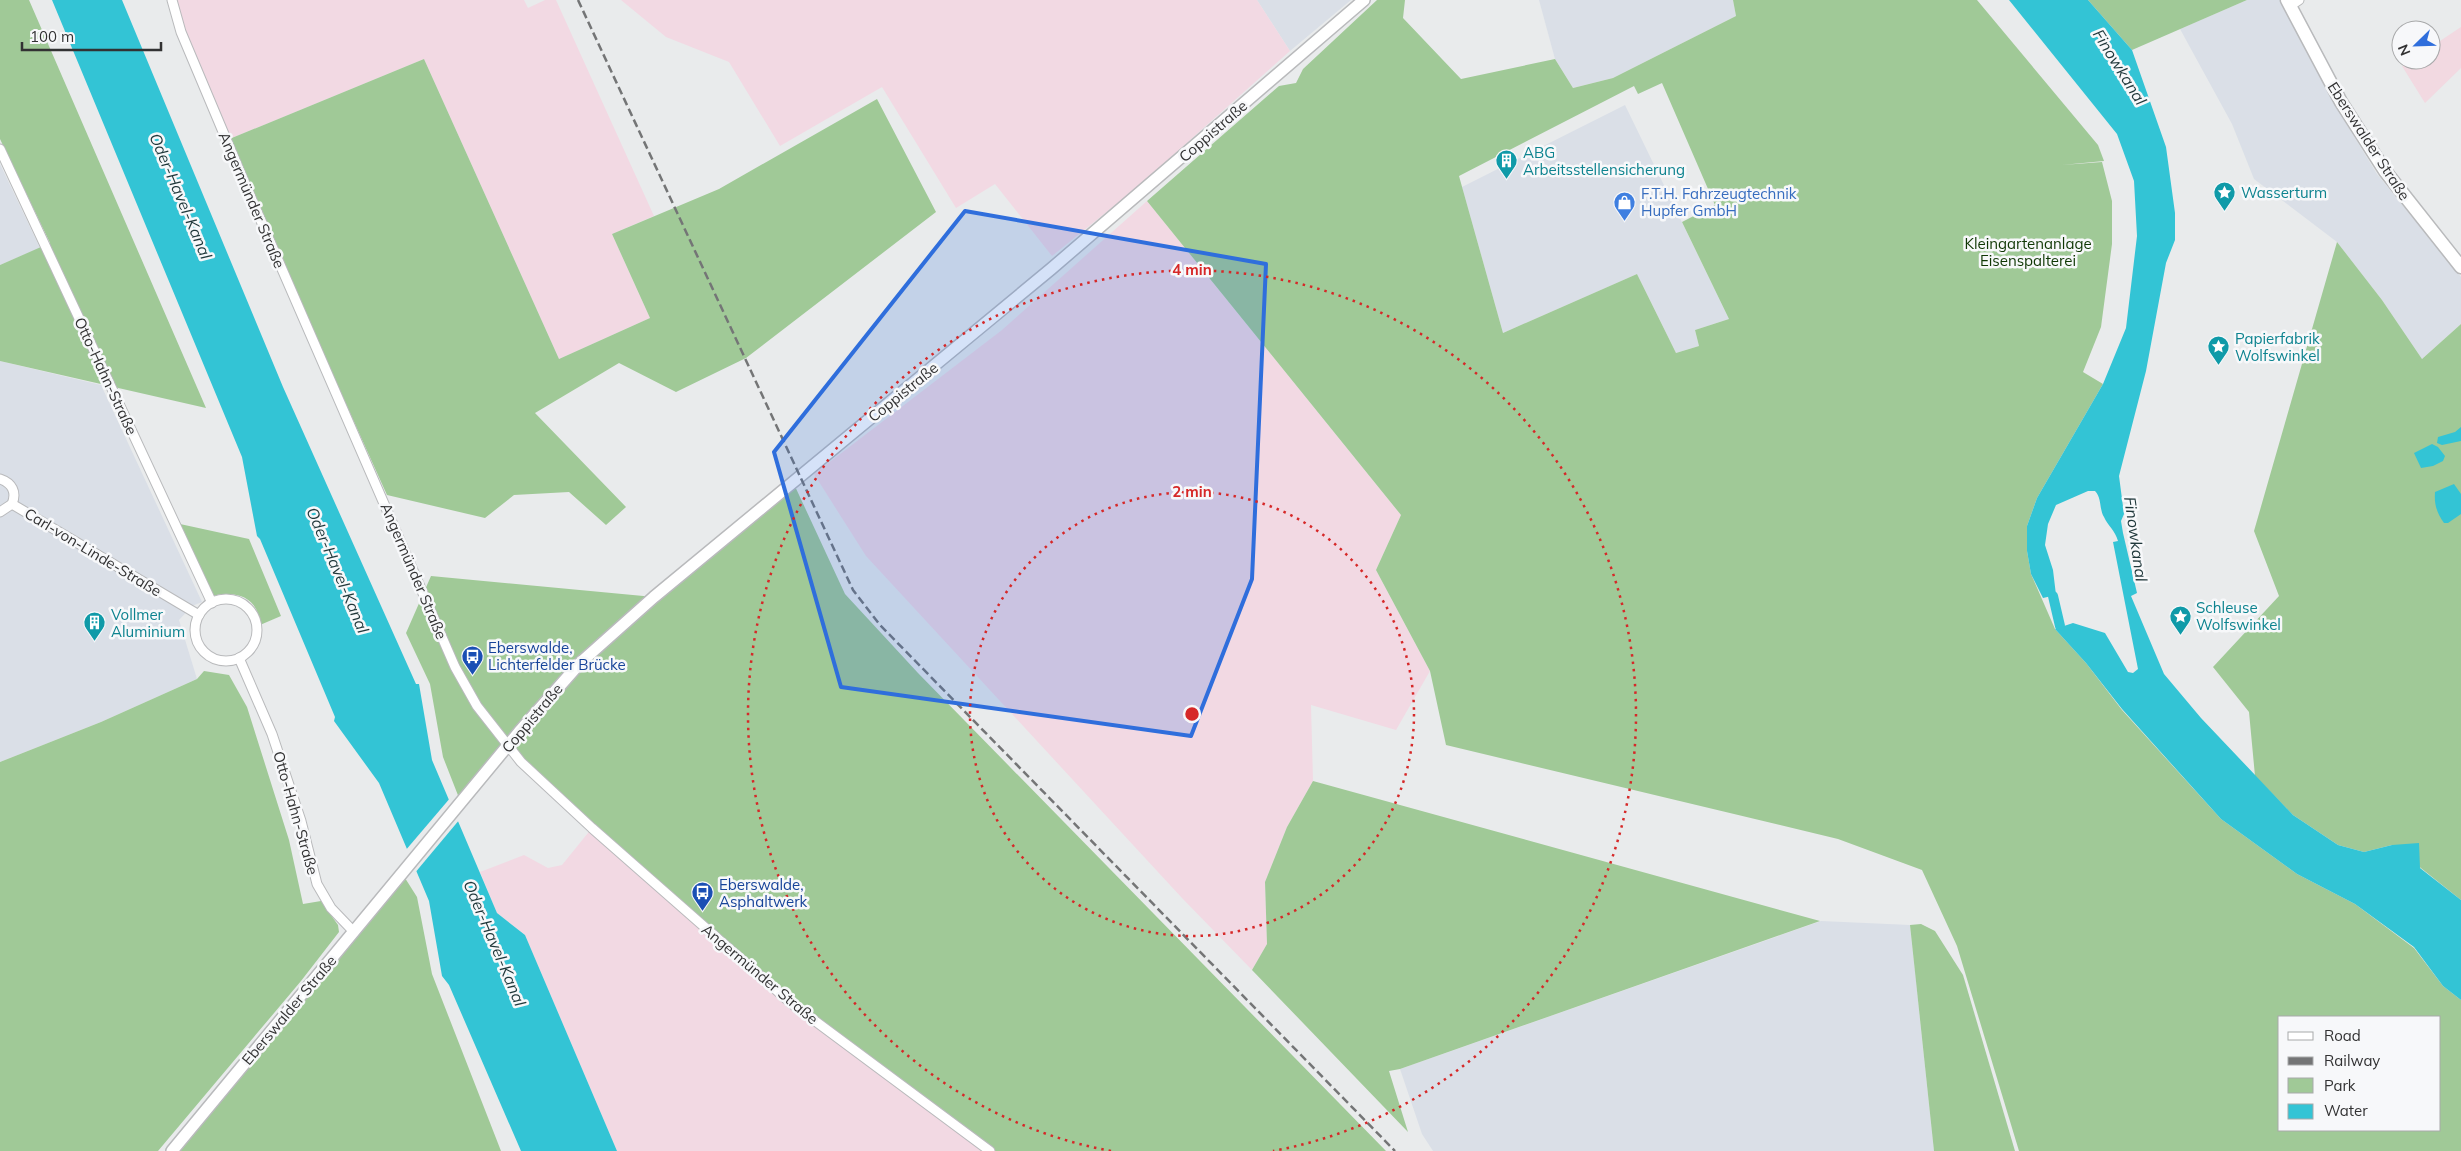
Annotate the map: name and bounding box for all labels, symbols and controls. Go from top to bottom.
scale bar [22,20,161,52]
north arrow [2391,20,2441,70]
water label: Finowkanal [2089,25,2151,109]
text: 100 m [30,27,74,46]
text: N [2394,42,2414,58]
street label: Eberswalder Straße [2324,78,2414,204]
street label: Coppistraße [1175,96,1251,166]
street label: Angermünder Straße [215,129,289,271]
water label: Oder-Havel-Kanal [145,130,217,262]
place label: ABG Arbeitsstellensicherung [1523,143,1685,179]
building icon: ABG Arbeitsstellensicherung [1495,149,1519,180]
place icon: Wasserturm [2213,180,2237,211]
place label: Wasserturm [2241,183,2327,202]
place label: F.T.H. Fahrzeugtechnik Hupfer GmbH [1641,184,1797,220]
shop icon: F.T.H. Fahrzeugtechnik Hupfer GmbH [1613,190,1637,221]
park label: Kleingartenanlage Eisenspalterei [1964,234,2092,270]
text: 4 min [1172,260,1212,279]
street label: Otto-Hahn-Straße [70,314,142,438]
place label: Papierfabrik Wolfswinkel [2235,329,2320,365]
place icon: Papierfabrik Wolfswinkel [2207,335,2231,366]
street label: Coppistraße [864,358,942,426]
text: 2 min [1172,482,1212,501]
water label: Finowkanal [2120,495,2152,583]
street label: Angermünder Straße [377,500,451,642]
street label: Carl-von-Linde-Straße [21,504,165,600]
water label: Oder-Havel-Kanal [302,504,374,636]
place label: Schleuse Wolfswinkel [2196,598,2281,634]
place icon: Schleuse Wolfswinkel [2168,604,2192,635]
place label: Vollmer Aluminium [111,605,185,641]
building icon: Vollmer Aluminium [83,611,107,642]
place label: Eberswalde, Lichterfelder Brücke [488,638,626,674]
bus stop icon: Eberswalde, Lichterfelder Brücke [460,644,484,675]
street label: Coppistraße [498,680,566,756]
centre of rings [1183,705,1201,723]
street label: Otto-Hahn-Straße [269,749,323,877]
place label: Eberswalde, Asphaltwerk [719,875,808,911]
water label: Oder-Havel-Kanal [459,877,531,1009]
bus stop icon: Eberswalde, Asphaltwerk [691,881,715,912]
street label: Angermünder Straße [698,920,822,1028]
street label: Eberswalder Straße [238,951,340,1069]
legend [2278,1016,2441,1131]
text: Road [2324,1026,2361,1045]
text: Railway [2324,1051,2380,1070]
text: Park [2324,1076,2356,1095]
text: Water [2324,1101,2368,1120]

